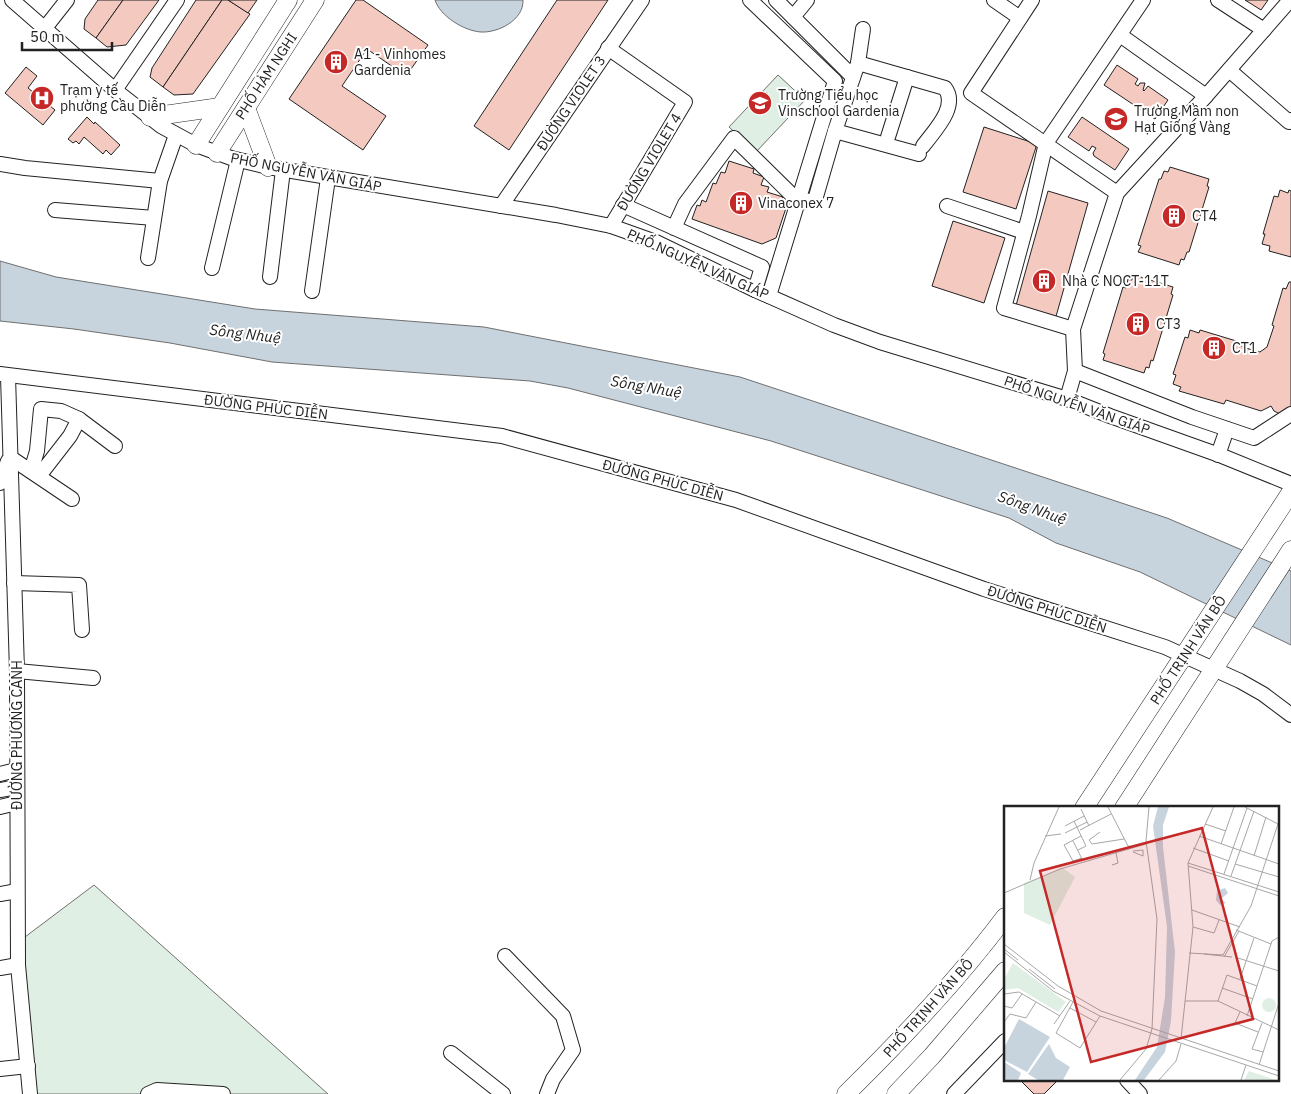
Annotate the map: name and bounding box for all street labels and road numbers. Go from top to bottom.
street label: PHỐ HÀM NGHI [229,27,301,123]
street label: ĐƯỜNG VIOLET 3 [532,52,609,154]
street label: ĐƯỜNG VIOLET 4 [612,109,685,214]
street label: PHỐ NGUYỄN VĂN GIÁP [229,146,384,195]
street label: PHỐ NGUYỄN VĂN GIÁP [624,222,773,303]
street label: PHỐ NGUYỄN VĂN GIÁP [1002,369,1153,438]
street label: ĐƯỜNG PHÚC DIỄN [203,388,329,424]
street label: ĐƯỜNG PHÚC DIỄN [600,453,726,505]
street label: ĐƯỜNG PHÚC DIỄN [985,579,1110,637]
street label: PHỐ TRỊNH VĂN BÔ [1144,590,1230,708]
street label: ĐƯỜNG PHƯƠNG CANH [7,660,26,810]
street label: PHỐ TRỊNH VĂN BÔ [877,953,977,1061]

